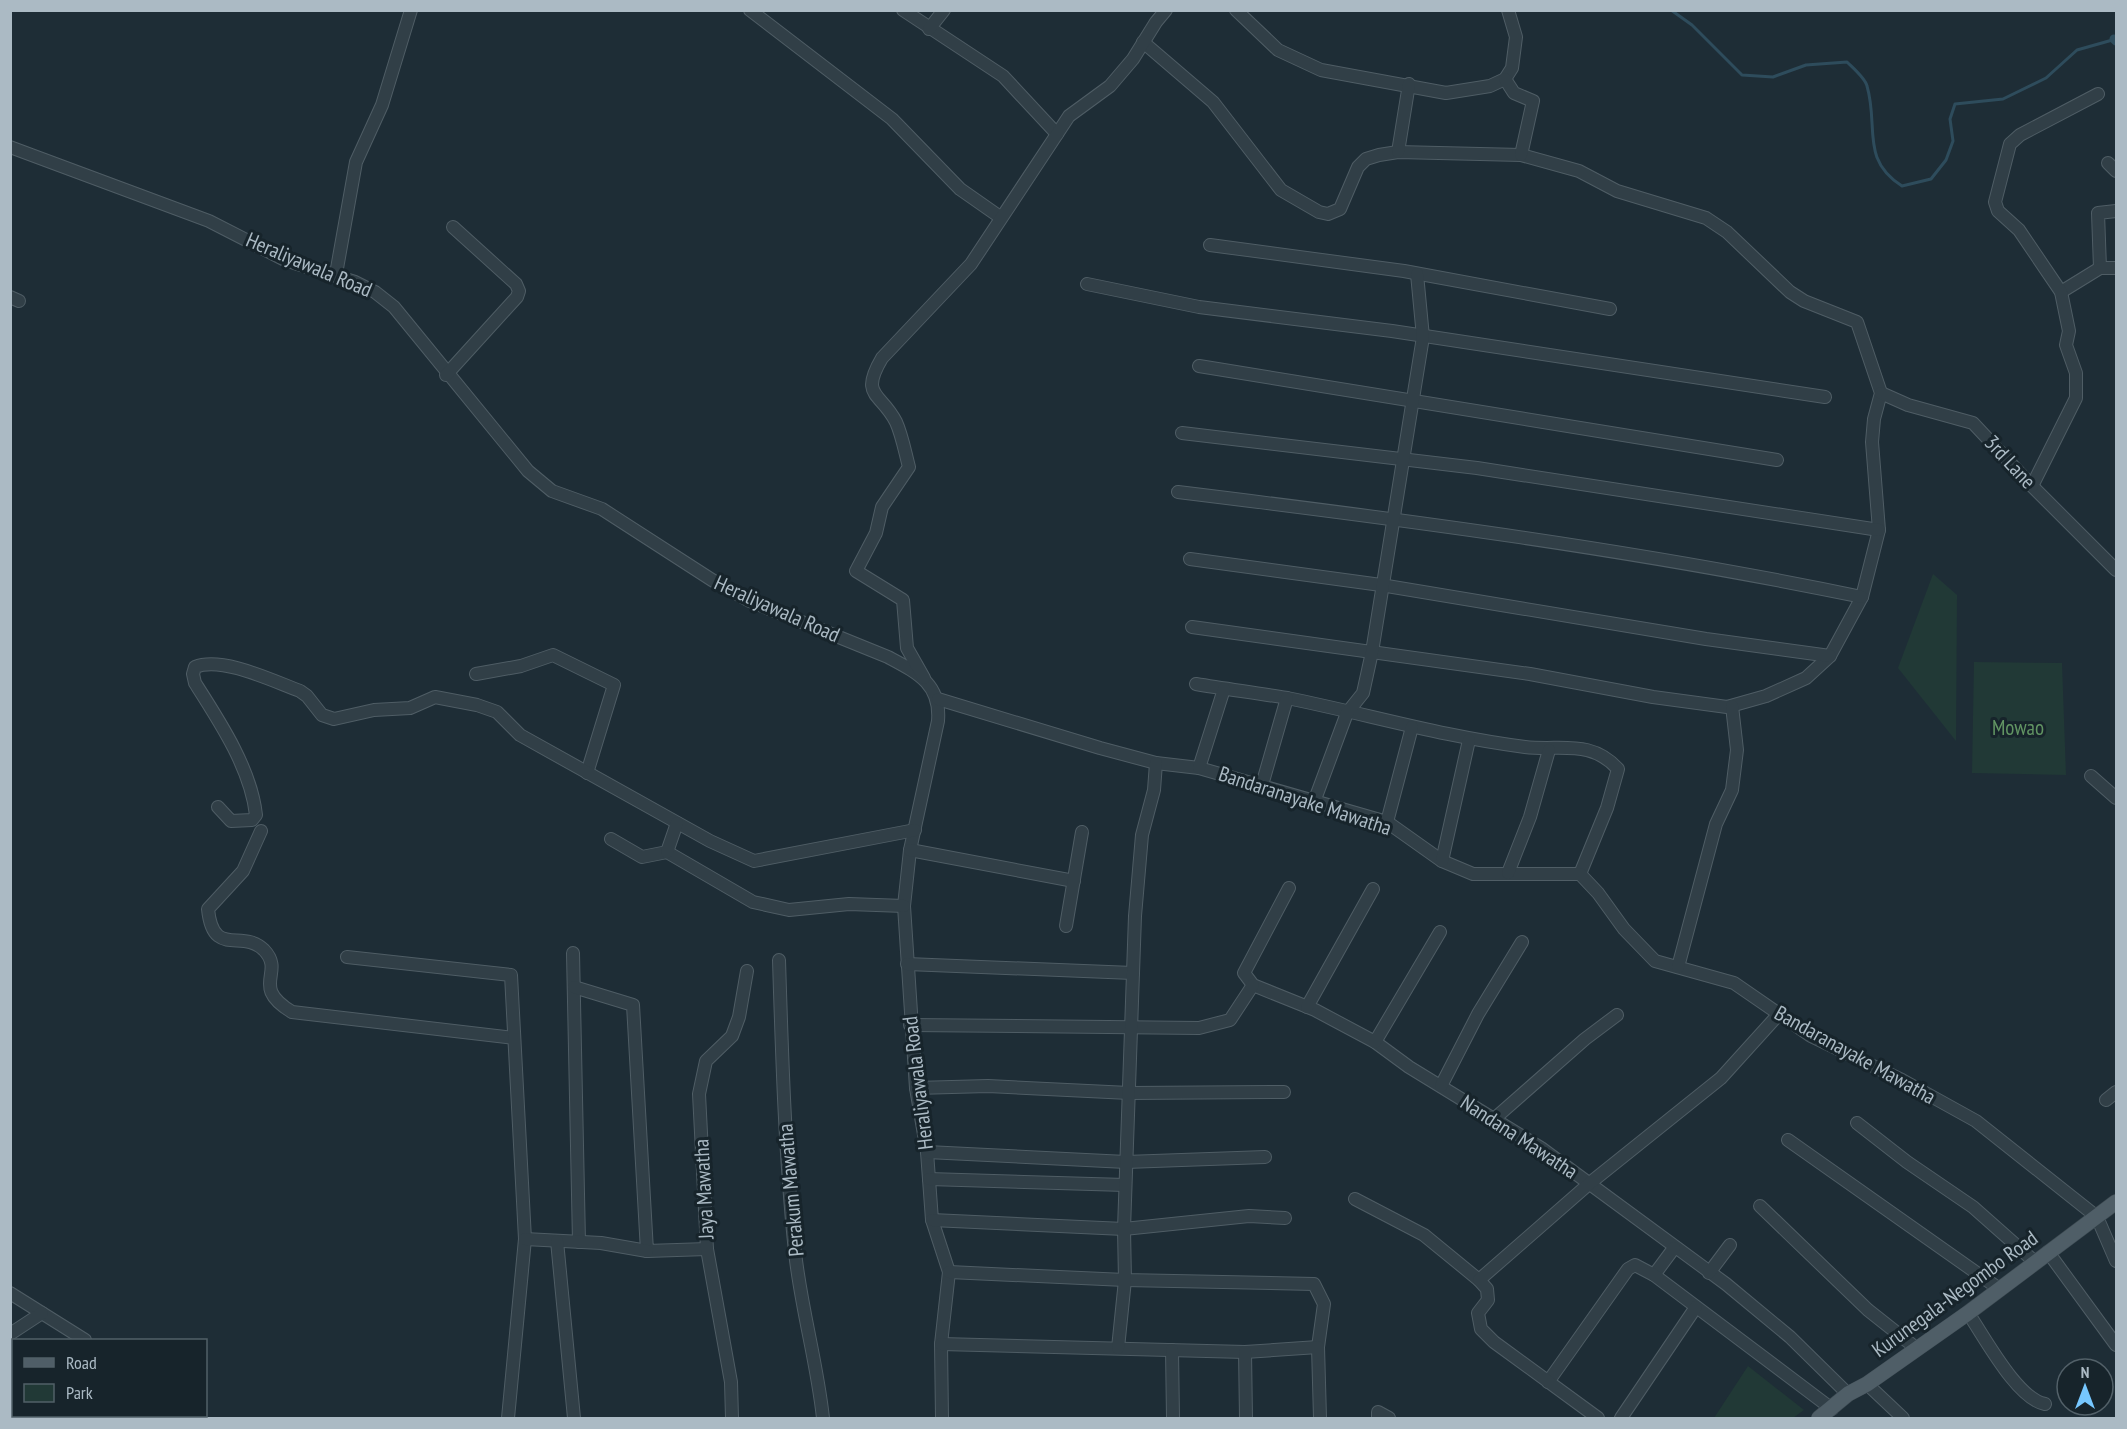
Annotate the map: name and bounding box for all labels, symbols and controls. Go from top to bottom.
street label: Heraliyawala Road [242,226,376,303]
street label: 3rd Lane [1979,429,2042,494]
street label: Heraliyawala Road [710,569,844,648]
park label: Mowao [1992,714,2044,741]
street label: Bandaranayake Mawatha [1215,760,1395,841]
street label: Bandaranayake Mawatha [1770,999,1941,1110]
street label: Heraliyawala Road [896,1015,939,1151]
street label: Nandana Mawatha [1456,1089,1583,1185]
street label: Perakum Mawatha [771,1123,810,1257]
street label: Jaya Mawatha [687,1138,720,1241]
street label: Kurunegala-Negombo Road [1866,1224,2043,1363]
legend [12,1339,207,1417]
text: Road [66,1351,97,1374]
north arrow [2055,1357,2115,1417]
text: N [2081,1362,2089,1382]
text: Park [66,1381,93,1404]

